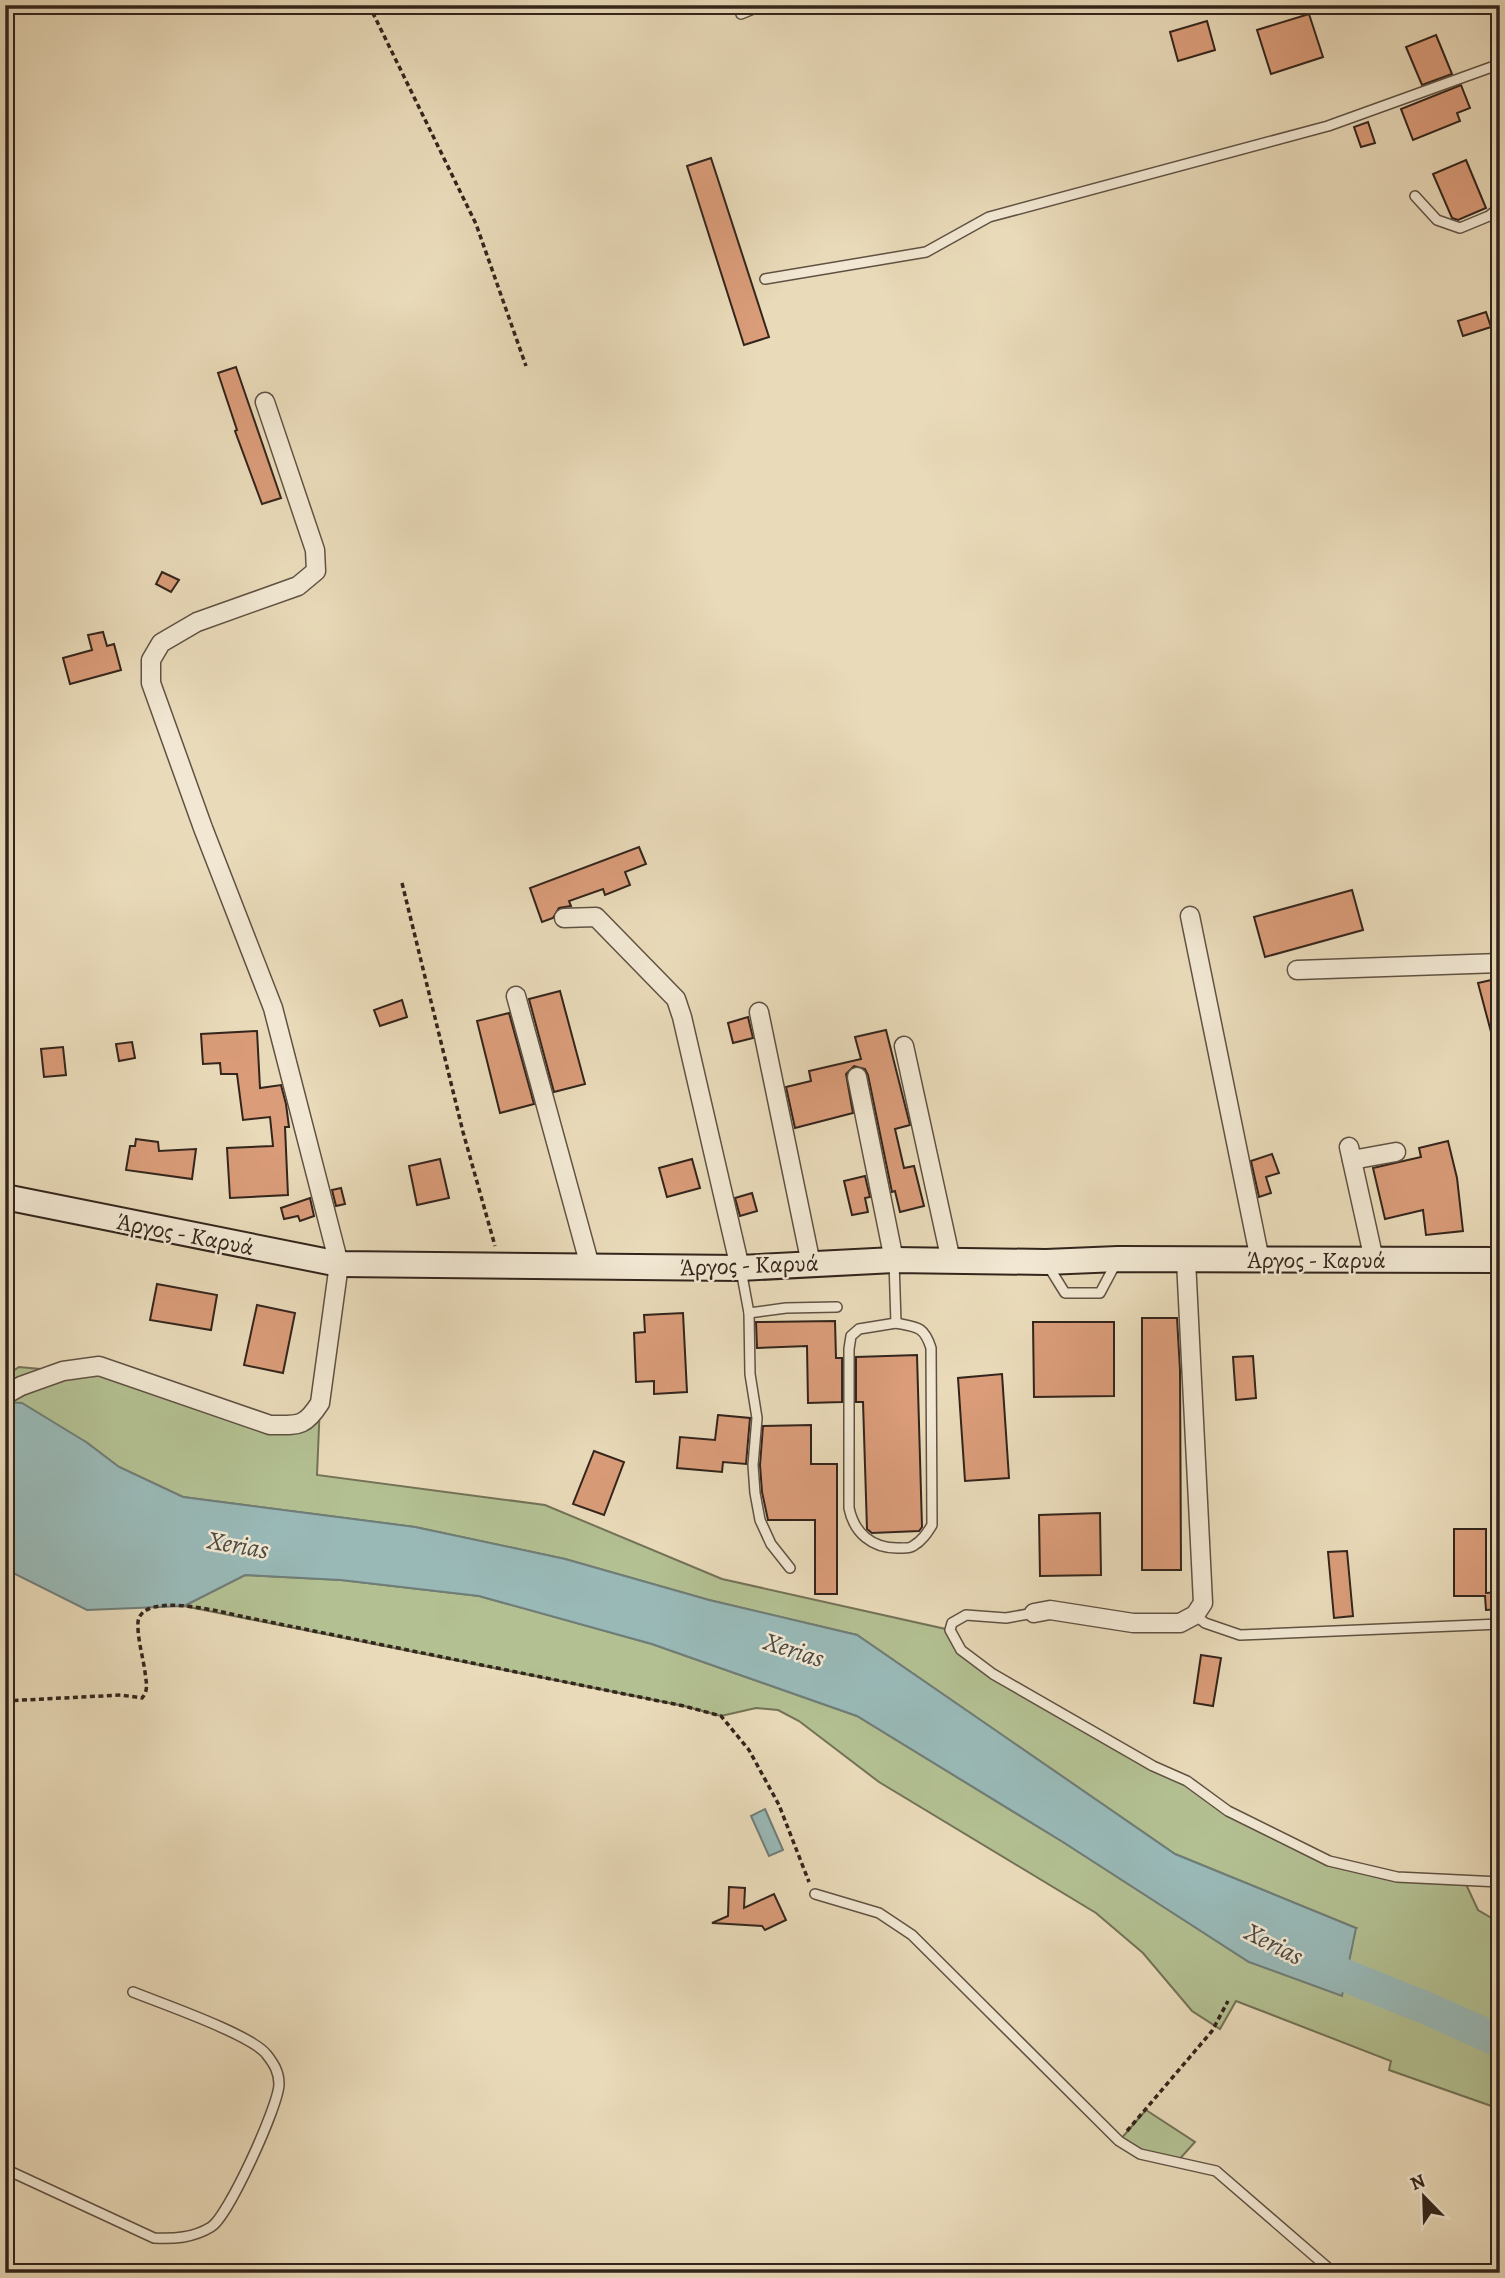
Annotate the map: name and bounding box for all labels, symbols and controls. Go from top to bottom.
street label: Άργος - Καρυά [113,1205,257,1263]
street label: Άργος - Καρυά [1246,1244,1386,1276]
street label: Άργος - Καρυά [679,1247,819,1283]
water label: Xerias [204,1522,272,1568]
water label: Xerias [758,1624,829,1676]
water label: Xerias [1238,1914,1310,1974]
north arrow [1390,2162,1460,2232]
text: N [1406,2168,1429,2197]

